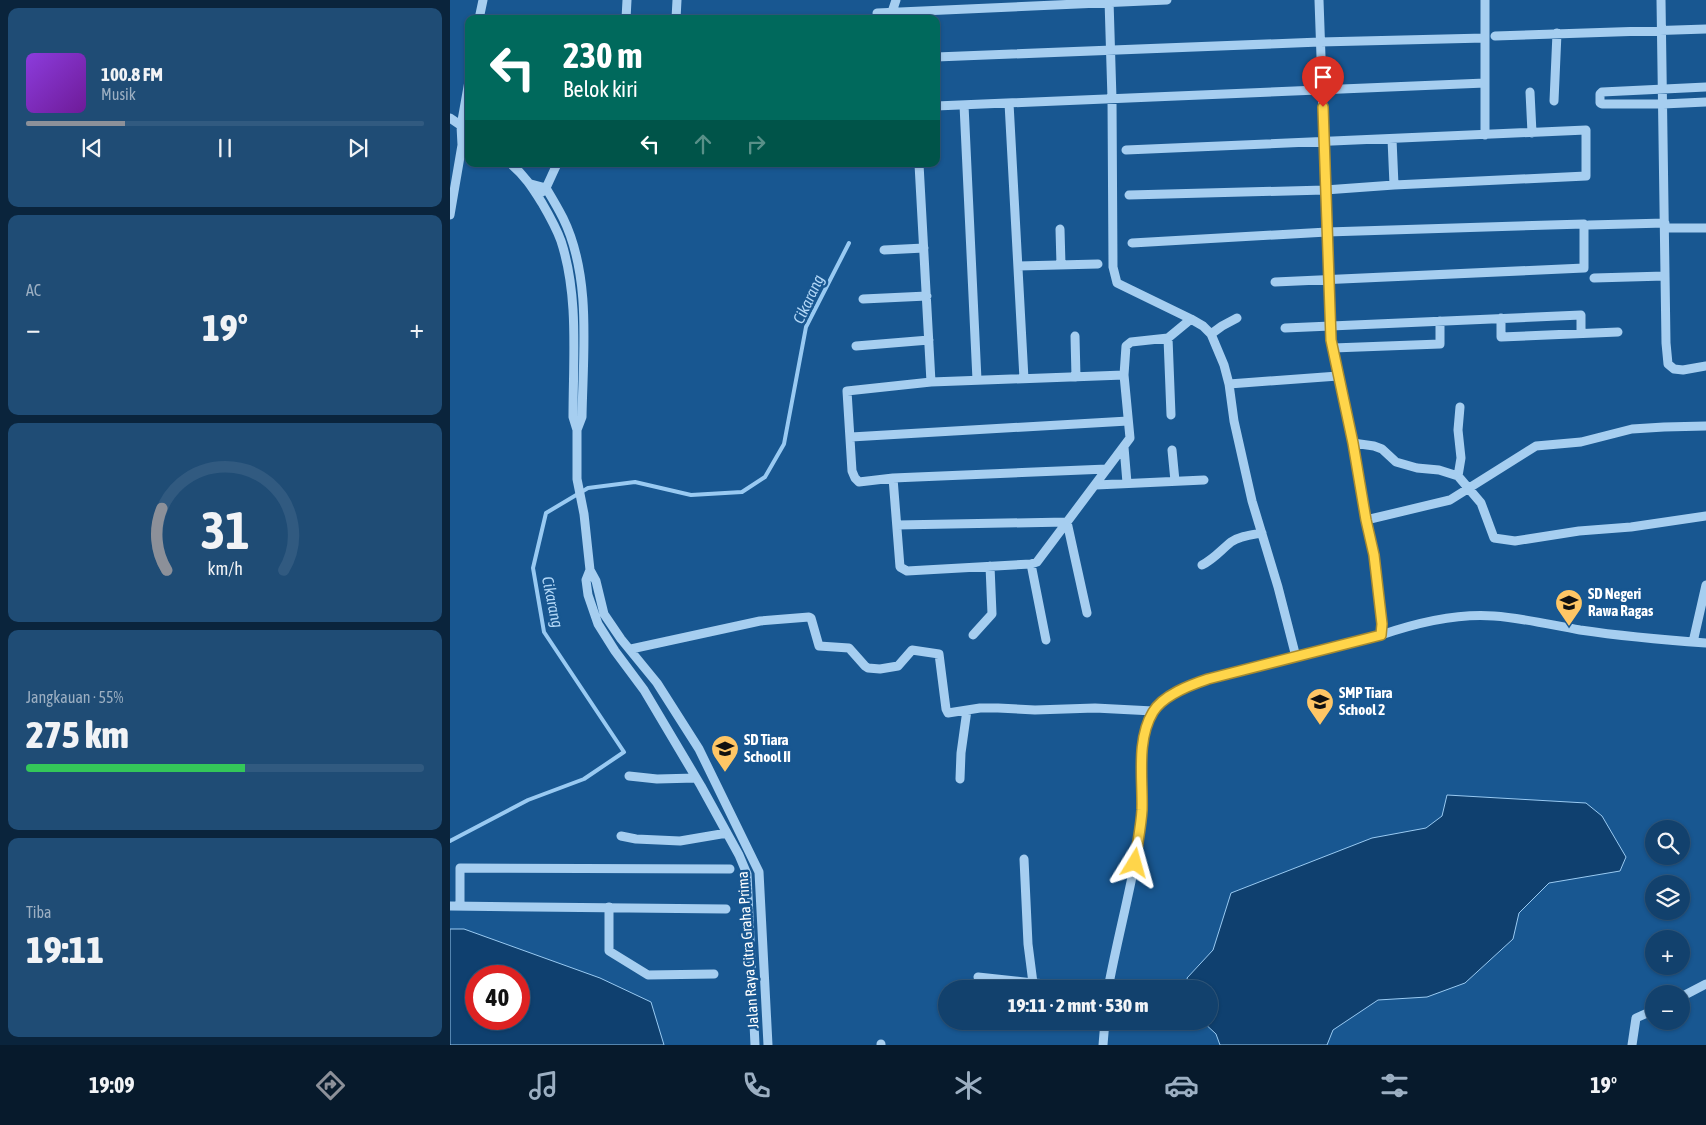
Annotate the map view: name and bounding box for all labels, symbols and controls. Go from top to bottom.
icon: left [480,35,545,100]
text: 230 m [563,35,642,75]
pin [1302,56,1344,107]
text: 100.8 FM [101,63,163,85]
icon: arrive [1309,63,1337,91]
text: Belok kiri [563,76,638,102]
text: Musik [101,85,136,103]
icon: left [636,130,664,158]
icon: ahead [689,130,717,158]
icon: right [742,130,770,158]
icon: previous [78,134,106,162]
icon: pause [211,134,239,162]
icon: next [344,134,372,162]
water label: Cikarang [789,272,828,327]
text: AC [26,281,41,299]
text: 19° [202,306,248,349]
text: − [26,312,41,344]
text: + [409,312,424,344]
text: 31 [201,500,249,560]
text: km/h [207,558,243,579]
water label: Cikarang [538,575,567,630]
place label: SD Negeri Rawa Ragas [1588,585,1654,619]
school or university icon: SD Negeri Rawa Ragas [1554,588,1584,627]
place label: SMP Tiara School 2 [1339,684,1393,718]
school or university icon: SMP Tiara School 2 [1305,687,1335,726]
text: Jangkauan · 55% [26,688,123,706]
text: 275 km [26,713,129,756]
place label: SD Tiara School II [744,731,791,765]
school or university icon: SD Tiara School II [710,734,740,773]
map controls [1645,820,1690,1030]
button: search [1645,820,1690,865]
position arrow [1108,836,1160,888]
street label: Jalan Raya Citra Graha Prima [734,871,761,1029]
button: layers [1645,875,1690,920]
text: Tiba [26,903,51,921]
text: 19:11 [26,928,104,971]
button: + [1645,930,1690,975]
speed limit sign: 40 [465,965,530,1030]
button: − [1645,985,1690,1030]
text: 19:11 · 2 mnt · 530 m [1008,994,1148,1016]
icon: directions [313,1068,348,1103]
icon: music [526,1068,561,1103]
icon: phone [739,1068,774,1103]
icon: climate [951,1068,986,1103]
icon: car [1164,1068,1199,1103]
icon: filters [1377,1068,1412,1103]
text: 19:09 [89,1072,135,1098]
text: 19° [1590,1072,1617,1098]

